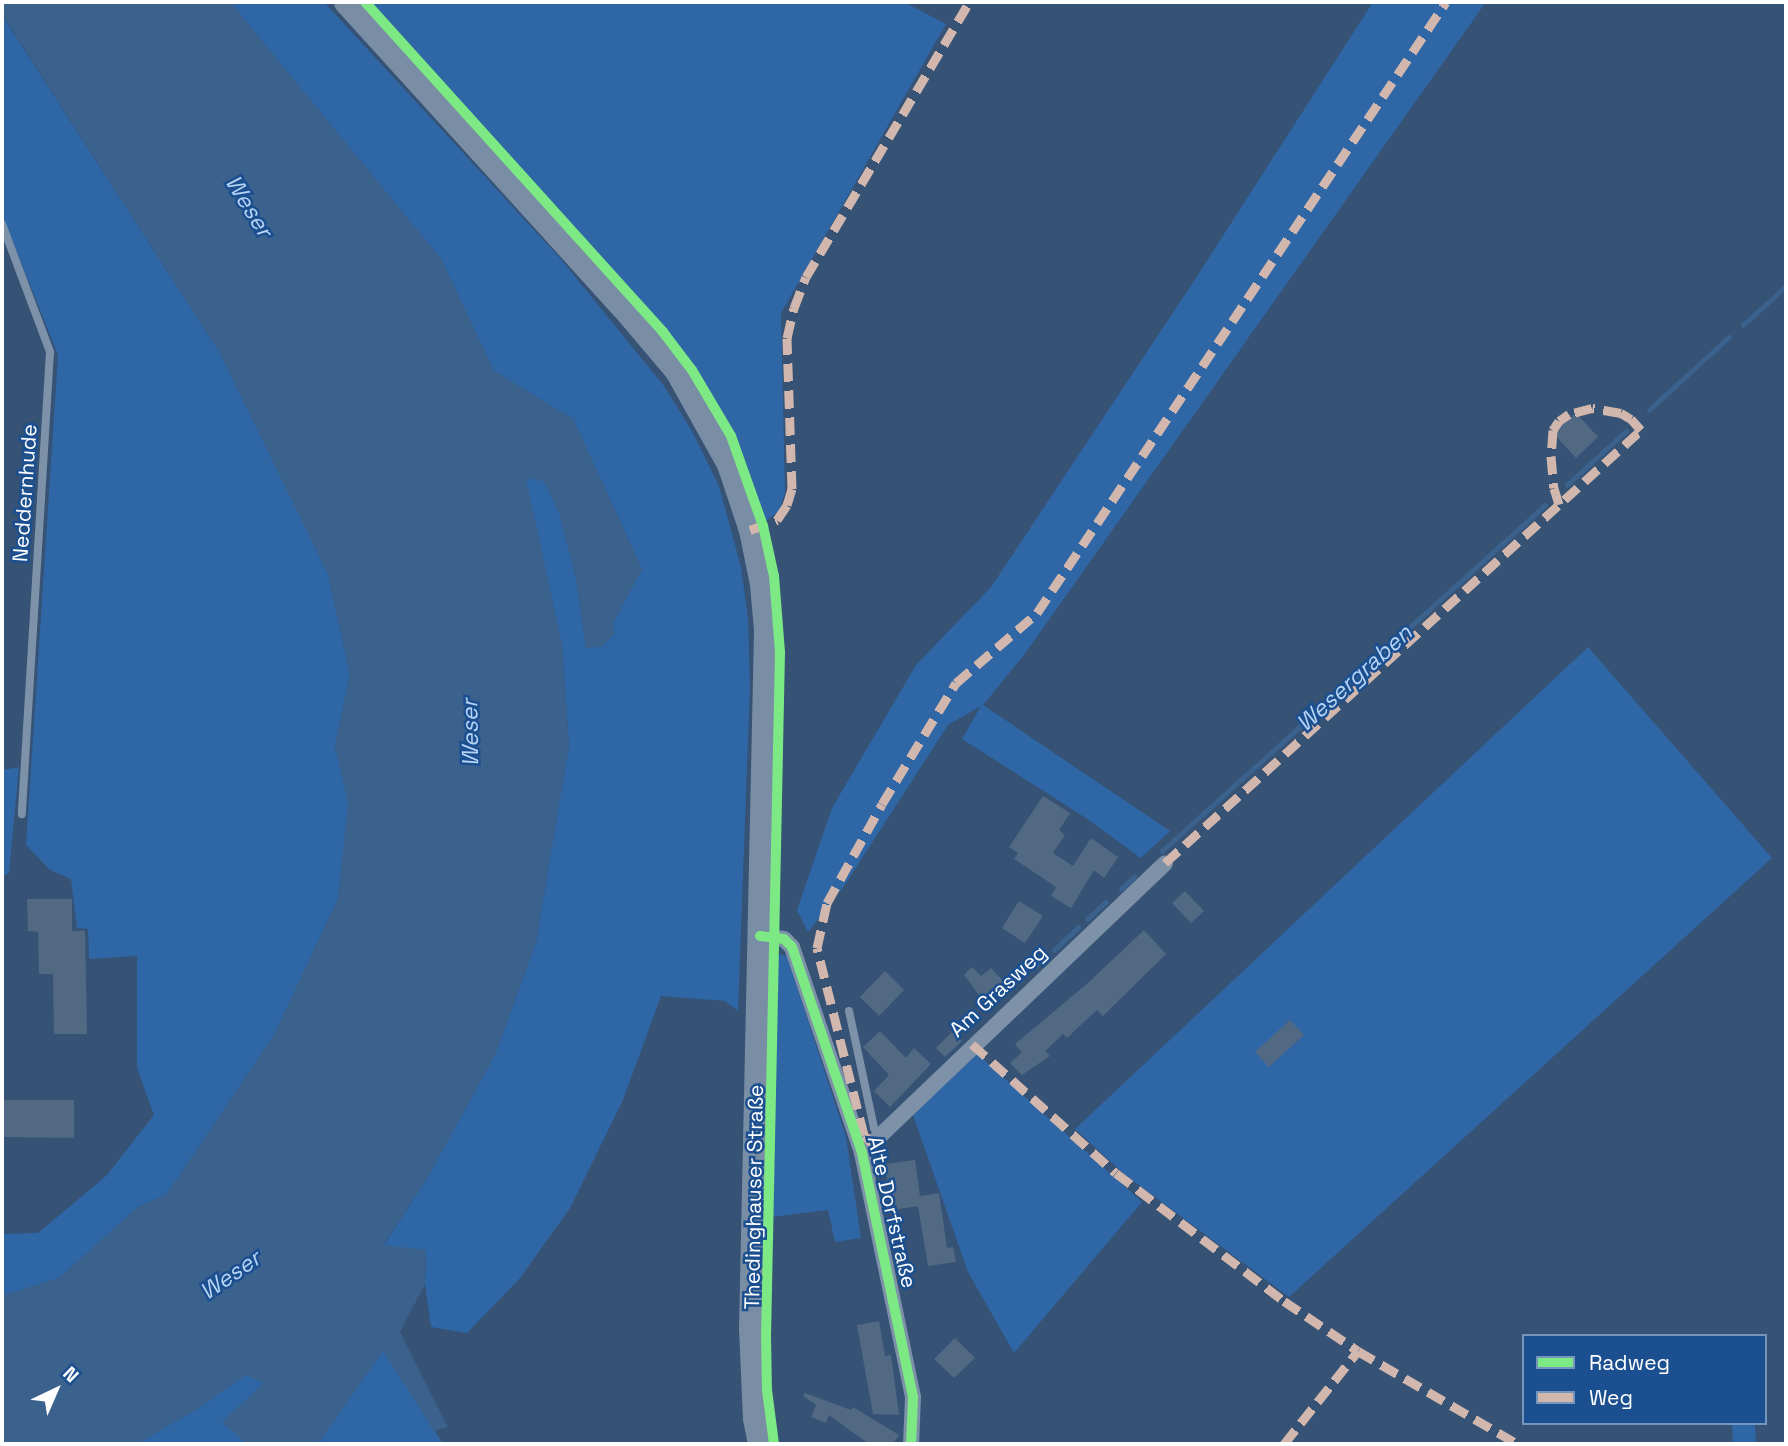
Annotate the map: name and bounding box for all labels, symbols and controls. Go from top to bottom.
water label: Weser [219,170,279,242]
street label: Neddernhude [8,423,42,563]
water label: Wesergraben [1290,619,1418,737]
water label: Weser [456,699,484,767]
street label: Am Grasweg [944,940,1052,1042]
street label: Thedinghauser Straße [739,1084,769,1310]
street label: Alte Dorfstraße [862,1134,922,1290]
water label: Weser [194,1244,266,1306]
legend [1522,1334,1767,1425]
text: Radweg [1589,1349,1670,1376]
north arrow [21,1355,91,1425]
text: N [58,1361,84,1388]
text: Weg [1589,1384,1633,1411]

